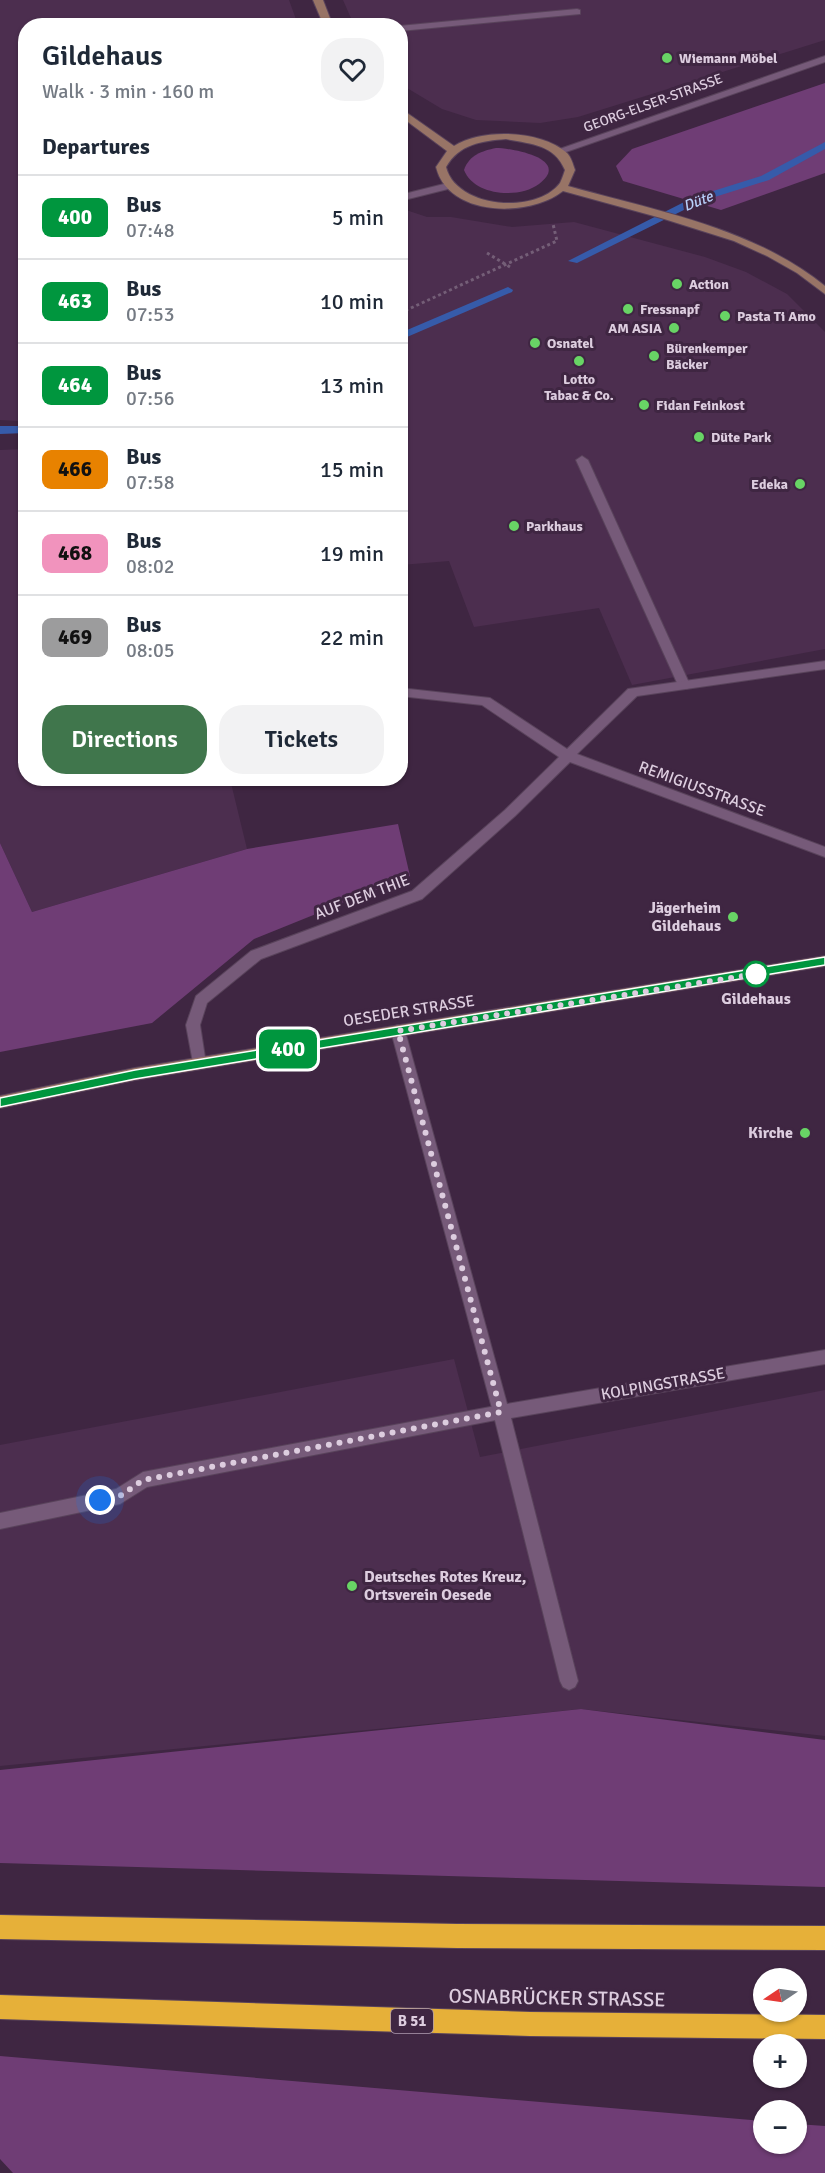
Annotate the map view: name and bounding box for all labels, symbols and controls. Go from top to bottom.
button: heart [321,38,384,101]
text: Gildehaus [42,39,163,73]
place label: Wiemann Möbel [679,50,778,67]
marker: Wiemann Möbel [660,51,674,65]
street label: GEORG-ELSER-STRASSE [581,70,725,136]
text: Walk · 3 min · 160 m [42,79,214,104]
text: Departures [42,133,150,160]
water label: Düte [680,186,717,215]
text: Bus [126,191,161,218]
text: 400 [58,204,92,230]
text: 5 min [332,204,384,231]
text: 07:48 [126,218,175,243]
text: Bus [126,275,161,302]
place label: Action [689,276,729,293]
marker: Action [670,277,684,291]
text: 463 [58,288,92,314]
text: 10 min [320,288,384,315]
place label: Fressnapf [640,301,700,318]
text: 07:53 [126,302,175,327]
marker: Fressnapf [621,302,635,316]
place label: Pasta Ti Amo [737,308,816,325]
marker: Pasta Ti Amo [718,309,732,323]
place label: AM ASIA [608,320,662,337]
marker: AM ASIA [667,321,681,335]
place label: Osnatel [547,335,594,352]
marker: Osnatel [528,336,542,350]
place label: Bürenkemper Bäcker [666,340,748,373]
marker: Bürenkemper Bäcker [647,349,661,363]
marker: Lotto Tabac & Co. [572,354,586,368]
text: Bus [126,359,161,386]
place label: Lotto Tabac & Co. [544,371,614,404]
text: 464 [58,372,92,398]
text: 13 min [320,372,384,399]
text: 07:56 [126,386,175,411]
place label: Fidan Feinkost [656,397,746,414]
marker: Fidan Feinkost [637,398,651,412]
place label: Düte Park [711,429,772,446]
marker: Düte Park [692,430,706,444]
text: Bus [126,443,161,470]
text: 466 [58,456,92,482]
text: 15 min [320,456,384,483]
text: 07:58 [126,470,175,495]
place label: Edeka [751,476,788,493]
marker: Edeka [793,477,807,491]
place label: Parkhaus [526,518,583,535]
marker: Parkhaus [507,519,521,533]
text: Bus [126,527,161,554]
text: 468 [58,540,92,566]
text: 19 min [320,540,384,567]
text: 08:02 [126,554,175,579]
text: Bus [126,611,161,638]
text: 469 [58,624,92,650]
text: 22 min [320,624,384,651]
text: 08:05 [126,638,175,663]
button: Directions [42,705,207,774]
button: Tickets [219,705,384,774]
street label: REMIGIUSSTRASSE [636,757,768,821]
street label: AUF DEM THIE [312,870,412,924]
place label: Jägerheim Gildehaus [648,898,721,936]
marker: Jägerheim Gildehaus [726,910,740,924]
marker: Gildehaus [743,961,769,987]
place label: Gildehaus [721,989,791,1009]
street label: OESEDER STRASSE [342,991,476,1031]
line badge: 400 [254,1030,322,1068]
text: 400 [271,1036,305,1062]
place label: Kirche [748,1123,793,1143]
marker: Kirche [798,1126,812,1140]
street label: KOLPINGSTRASSE [599,1363,727,1405]
your location [85,1485,115,1515]
place label: Deutsches Rotes Kreuz, Ortsverein Oesede [364,1567,526,1605]
marker: Deutsches Rotes Kreuz, Ortsverein Oesede [345,1579,359,1593]
north arrow [753,1968,807,2022]
map controls [753,1968,807,2154]
street label: OSNABRÜCKER STRASSE [448,1984,666,2012]
road number: B 51 [391,2009,433,2033]
button: + [753,2034,807,2088]
button: − [753,2100,807,2154]

